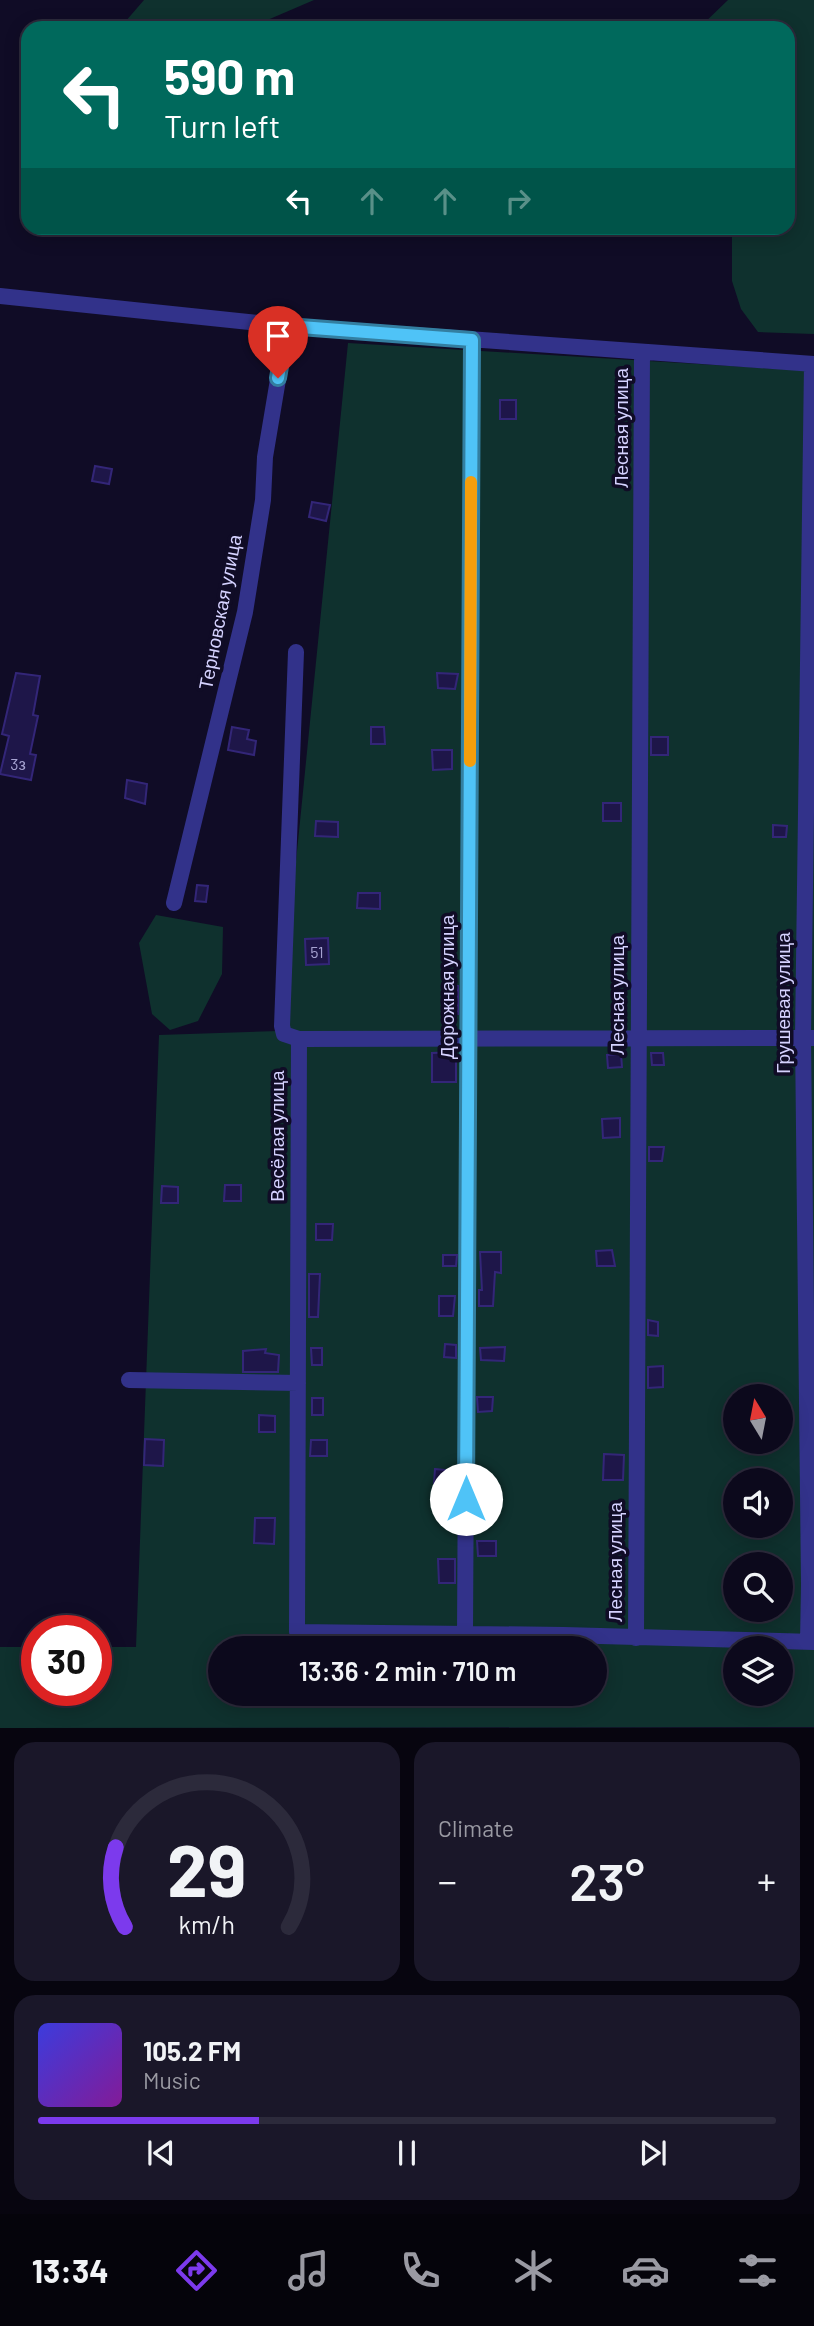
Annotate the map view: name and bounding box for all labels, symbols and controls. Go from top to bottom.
text: 590 m [164,46,295,105]
icon: left [49,49,140,140]
text: Turn left [164,106,281,144]
icon: left [280,182,318,220]
icon: ahead [353,182,391,220]
icon: ahead [426,182,464,220]
icon: right [499,182,537,220]
pin [248,306,308,378]
icon: arrive [259,317,297,355]
street label: Лесная улица [609,368,632,488]
street label: Терновская улица [193,532,246,692]
house number: 3з [10,754,26,773]
street label: Дорожная улица [435,914,458,1059]
street label: Грушевая улица [771,932,794,1074]
street label: Лесная улица [605,935,628,1055]
house number: 51 [310,942,324,961]
street label: Весёлая улица [265,1070,288,1202]
north arrow [723,1384,793,1454]
map controls [723,1384,793,1706]
position arrow [429,1462,503,1536]
button: sound [723,1468,793,1538]
street label: Лесная улица [603,1502,626,1622]
button: search [723,1552,793,1622]
speed limit sign: 30 [21,1615,112,1706]
button: layers [723,1636,793,1706]
text: 13:36 · 2 min · 710 m [299,1655,516,1686]
text: Climate [438,1814,514,1842]
text: 29 [167,1825,247,1913]
text: 23° [569,1849,645,1911]
text: − [438,1857,457,1903]
text: + [757,1857,776,1903]
text: km/h [179,1909,235,1939]
text: 105.2 FM [143,2035,241,2066]
text: Music [143,2066,201,2094]
icon: previous [142,2134,180,2172]
icon: pause [388,2134,426,2172]
icon: next [634,2134,672,2172]
icon: directions [172,2246,221,2295]
icon: music [284,2246,333,2295]
icon: phone [396,2246,445,2295]
icon: climate [509,2246,558,2295]
icon: car [621,2246,670,2295]
icon: filters [733,2246,782,2295]
text: 13:34 [32,2251,109,2289]

